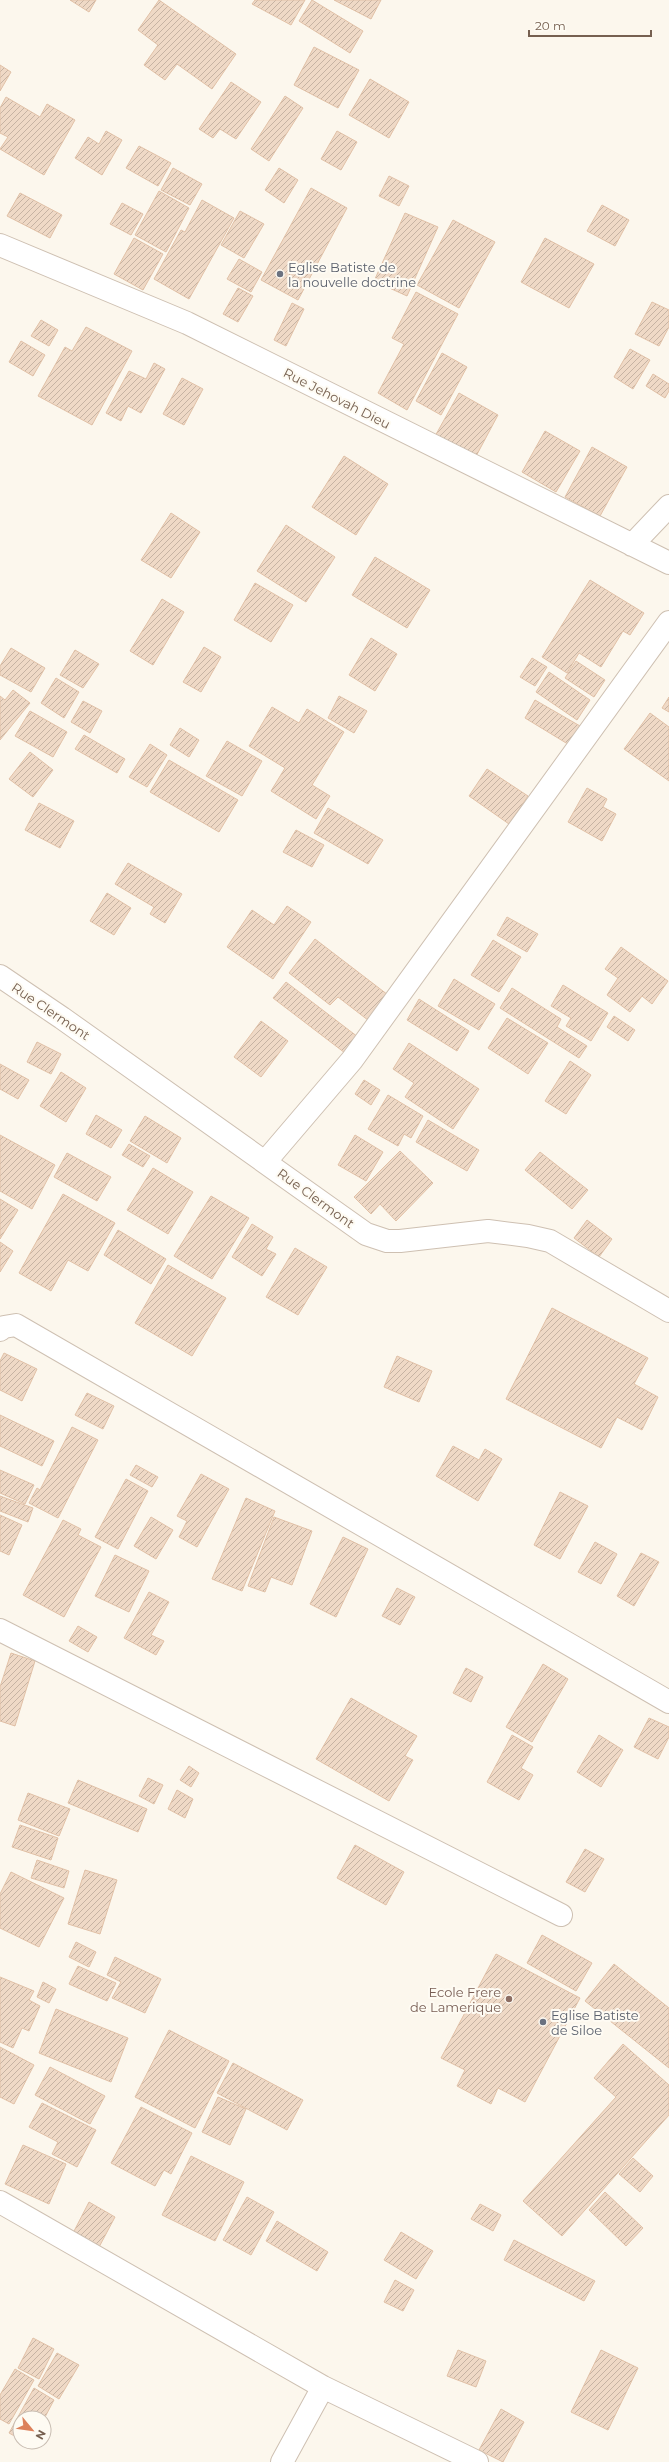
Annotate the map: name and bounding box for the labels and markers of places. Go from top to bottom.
place label: Eglise Batiste de la nouvelle doctrine [288,259,416,290]
marker: Eglise Batiste de la nouvelle doctrine [275,269,285,279]
place label: Ecole Frere de Lamerique [410,1984,501,2015]
marker: Ecole Frere de Lamerique [504,1994,514,2004]
place label: Eglise Batiste de Siloe [551,2007,639,2038]
marker: Eglise Batiste de Siloe [538,2017,548,2027]

